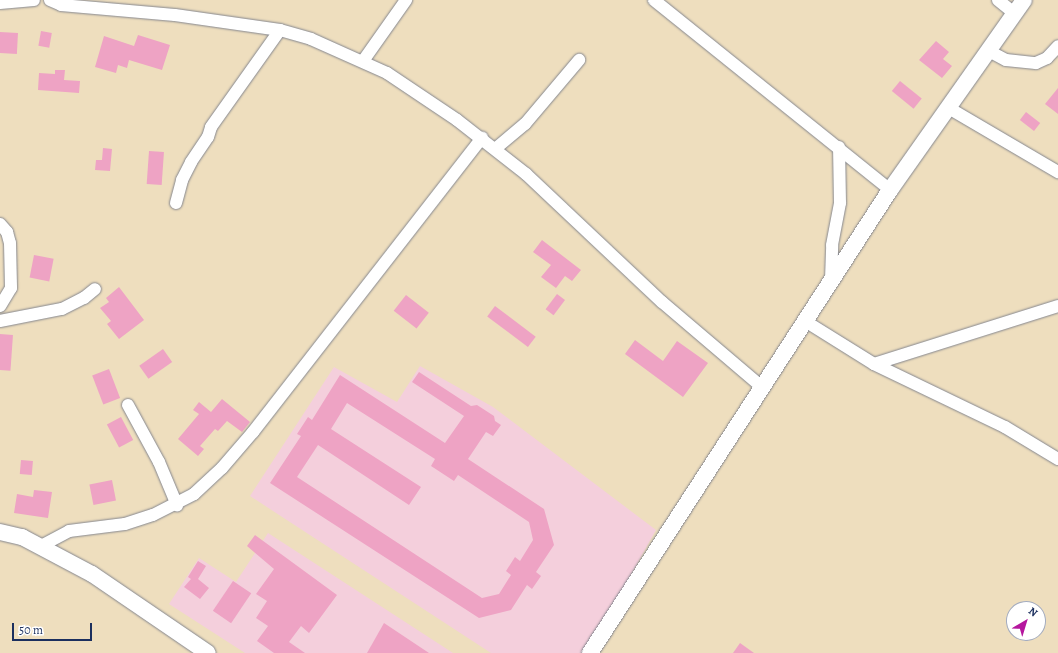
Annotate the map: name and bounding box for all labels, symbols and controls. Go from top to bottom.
north arrow [1006,601,1046,641]
text: N [1025,604,1041,620]
scale bar [14,615,94,641]
text: 50 m [19,622,43,638]

